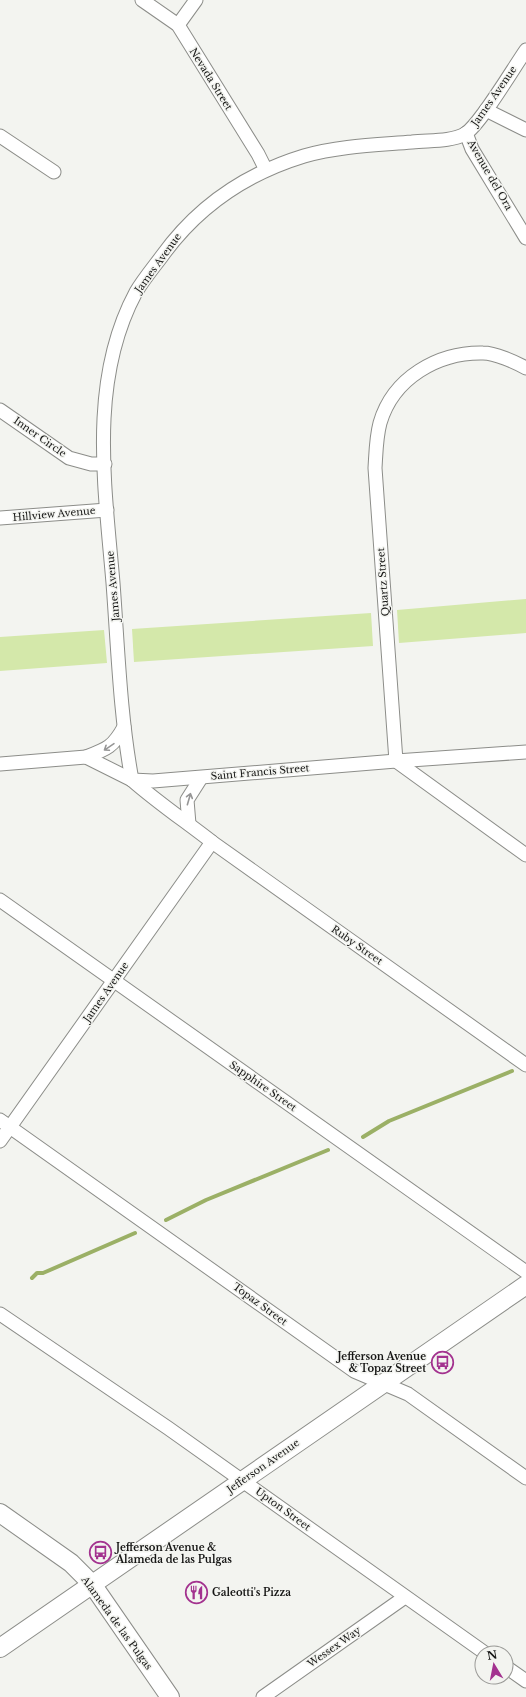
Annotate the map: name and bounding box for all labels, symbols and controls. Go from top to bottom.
street label: Nevada Street [187,45,235,113]
street label: James Avenue [467,63,520,130]
street label: Avenue del Ora [464,137,516,213]
street label: James Avenue [131,230,184,297]
street label: Inner Circle [11,414,69,460]
street label: Hillview Avenue [12,504,96,524]
street label: Quartz Street [374,547,392,617]
street label: James Avenue [103,550,123,624]
one-way arrow [104,743,115,751]
street label: Saint Francis Street [210,761,310,783]
one-way arrow [186,793,193,806]
street label: Ruby Street [329,922,385,968]
street label: James Avenue [79,959,132,1026]
street label: Sapphire Street [227,1058,299,1114]
street label: Topaz Street [230,1280,290,1328]
bus stop icon: Jefferson Avenue & Topaz Street [429,1349,455,1375]
place label: Jefferson Avenue & Topaz Street [335,1350,426,1375]
street label: Jefferson Avenue [223,1436,302,1497]
street label: Upton Street [253,1485,313,1534]
bus stop icon: Jefferson Avenue & Alameda de las Pulgas [87,1540,113,1566]
place label: Jefferson Avenue & Alameda de las Pulgas [114,1541,232,1566]
street label: Alameda de las Pulgas [78,1573,156,1673]
restaurant icon: Galeotti's Pizza [184,1579,210,1605]
place label: Galeotti's Pizza [212,1586,291,1599]
street label: Wessex Way [304,1623,364,1671]
north arrow [474,1645,514,1685]
text: N [486,1647,499,1663]

